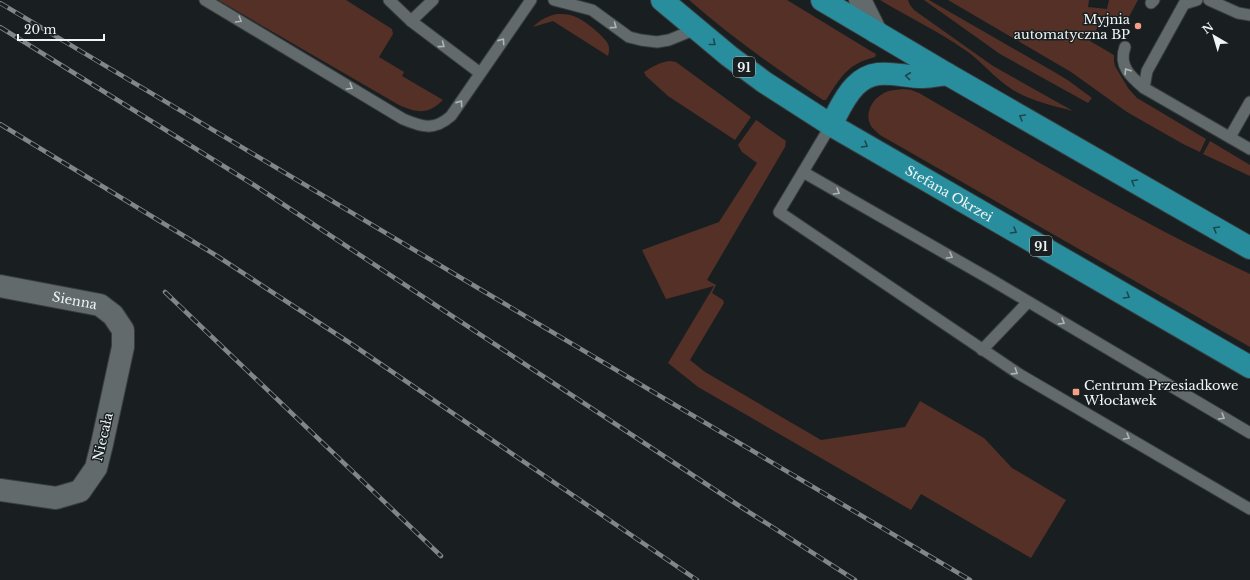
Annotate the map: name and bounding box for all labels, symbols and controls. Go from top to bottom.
place label: Myjnia automatyczna BP [1014,11,1131,43]
one-way arrow [235,15,242,23]
scale bar [18,16,104,42]
north arrow [1194,16,1234,56]
text: N [1199,19,1217,37]
one-way arrow [610,21,617,28]
marker: Myjnia automatyczna BP [1133,21,1143,31]
text: 20 m [24,22,56,37]
one-way arrow [497,39,504,46]
one-way arrow [709,39,716,46]
one-way arrow [438,40,445,48]
road number: 91 [733,57,755,77]
one-way arrow [1125,68,1132,75]
one-way arrow [905,71,911,80]
one-way arrow [346,82,353,89]
one-way arrow [455,101,462,108]
one-way arrow [1019,115,1026,122]
one-way arrow [861,140,868,147]
street label: Stefana Okrzei [902,161,997,226]
one-way arrow [1131,180,1139,187]
one-way arrow [833,187,840,194]
one-way arrow [1010,226,1017,233]
one-way arrow [1213,226,1220,233]
road number: 91 [1030,236,1052,256]
one-way arrow [946,252,953,259]
street label: Sienna [51,288,99,313]
one-way arrow [1122,291,1130,298]
one-way arrow [1058,317,1065,324]
one-way arrow [1011,367,1018,375]
place label: Centrum Przesiadkowe Włocławek [1083,377,1239,409]
marker: Centrum Przesiadkowe Włocławek [1071,387,1081,397]
street label: Niecała [89,410,117,463]
one-way arrow [1218,412,1225,419]
one-way arrow [1123,433,1130,440]

